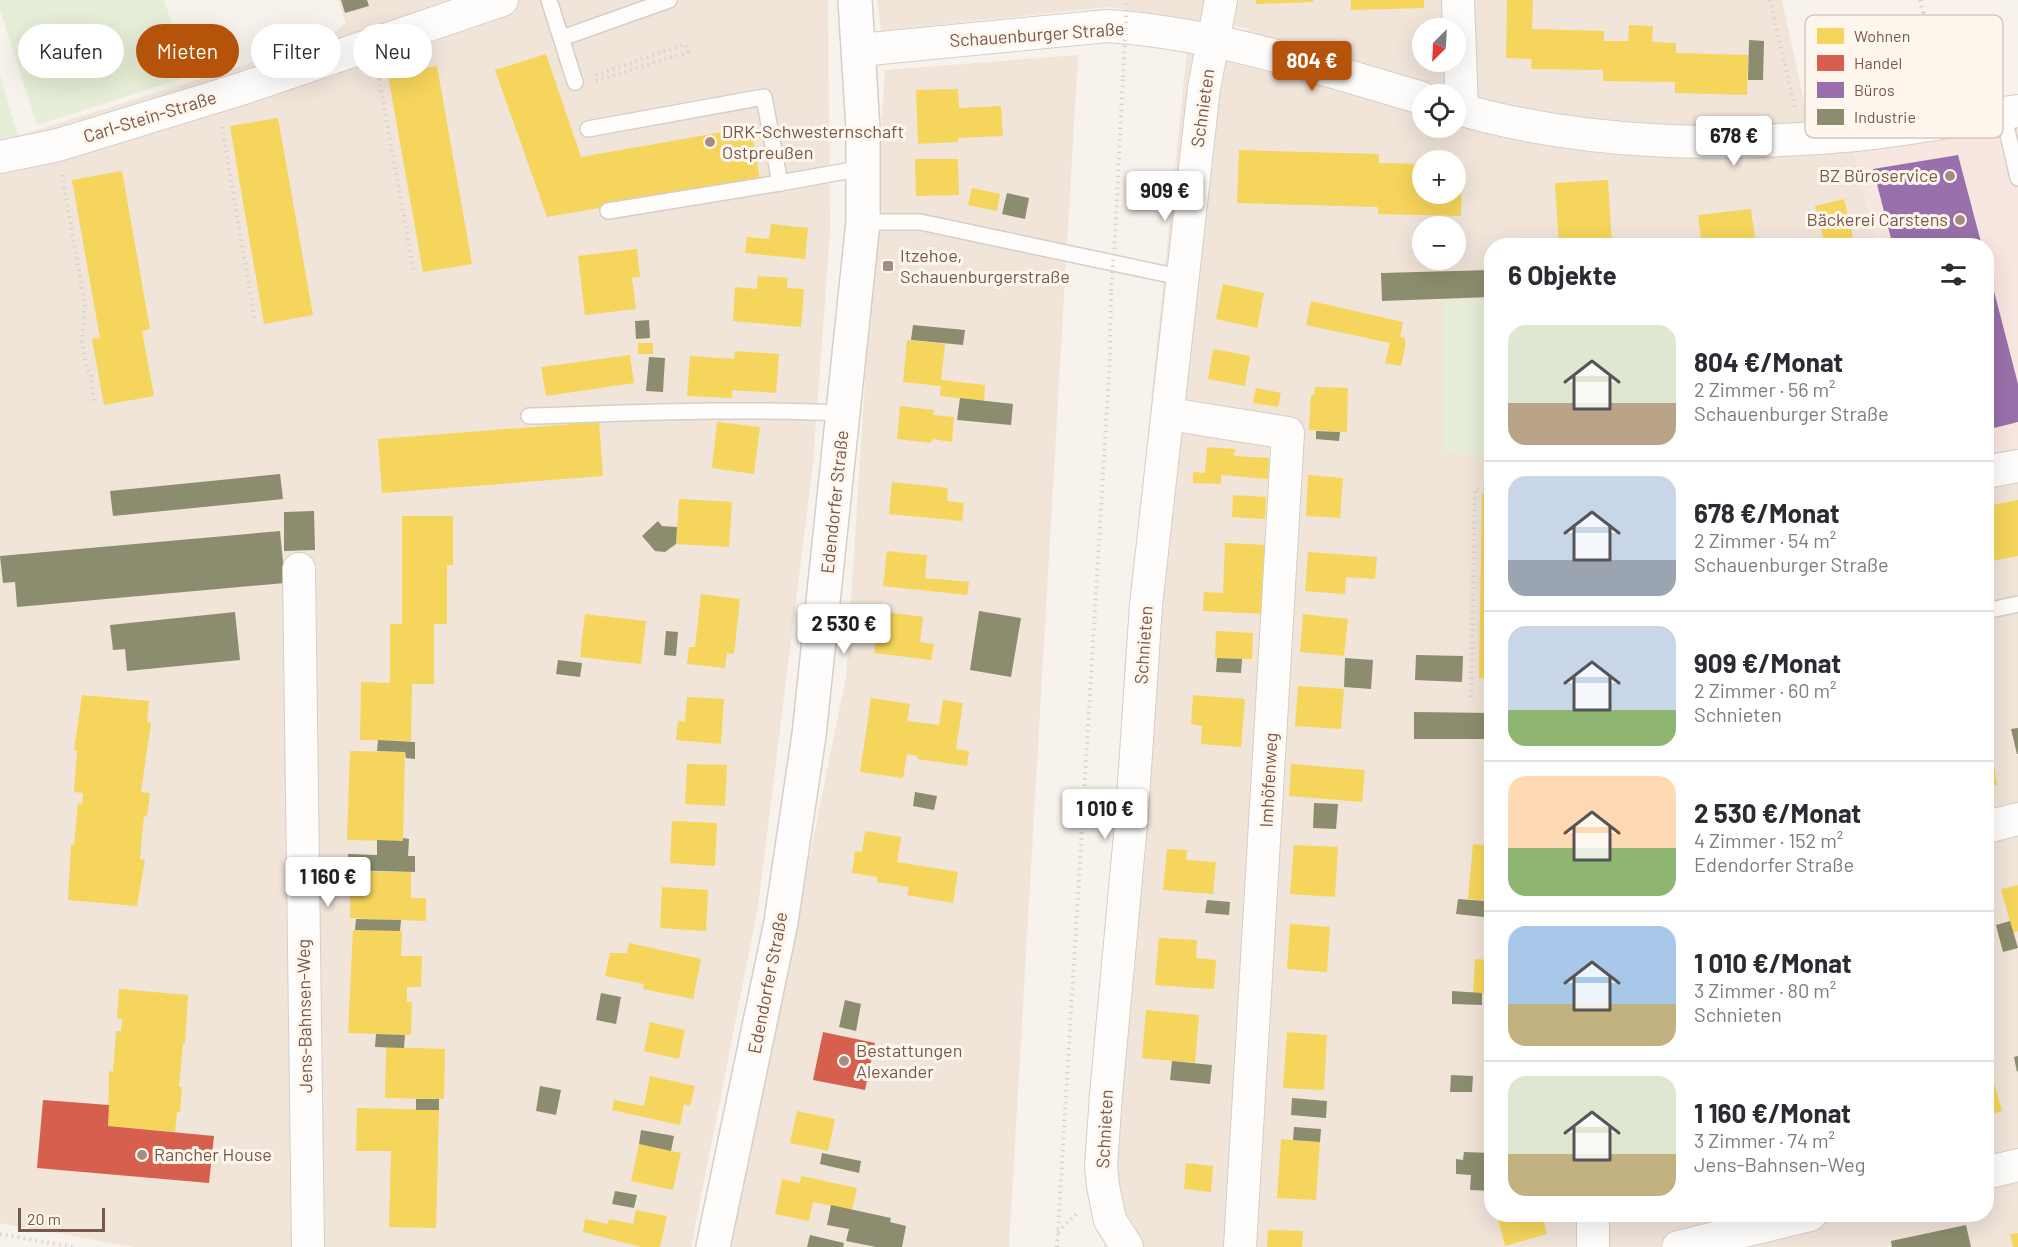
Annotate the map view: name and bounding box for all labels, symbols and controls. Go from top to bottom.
legend [1805,15,2003,138]
street label: Schauenburger Straße [949,17,1125,51]
north arrow [1412,18,1466,72]
map controls [1412,18,1466,270]
chip: Kaufen [18,24,124,78]
chip: Mieten [136,24,239,78]
chip: Filter [251,24,341,78]
chip: Neu [353,24,432,78]
text: Wohnen [1854,26,1910,45]
pin: 804 € [1270,41,1354,92]
text: 804 € [1287,48,1338,72]
text: Handel [1854,53,1902,72]
street label: Schnieten [1186,67,1218,148]
text: Büros [1854,80,1895,99]
button: locate [1412,84,1466,138]
street label: Carl-Stein-Straße [81,85,219,147]
text: Industrie [1854,107,1916,126]
pin: 678 € [1692,116,1776,167]
place label: DRK-Schwesternschaft Ostpreußen [722,120,904,163]
text: 678 € [1710,123,1758,147]
marker: DRK-Schwesternschaft Ostpreußen [703,135,717,149]
button: + [1412,150,1466,204]
place label: BZ Büroservice [1819,164,1938,186]
marker: BZ Büroservice [1943,169,1957,183]
pin: 909 € [1123,171,1207,222]
text: 909 € [1140,178,1190,202]
place label: Bäckerei Carstens [1807,208,1948,230]
marker: Bäckerei Carstens [1953,213,1967,227]
button: − [1412,216,1466,270]
place label: Itzehoe, Schauenburgerstraße [900,244,1070,287]
icon: filters [1937,258,1970,291]
marker: Itzehoe, Schauenburgerstraße [881,259,895,273]
text: 6 Objekte [1508,259,1617,290]
text: 804 €/Monat [1694,346,1843,377]
icon: home [1556,349,1628,421]
text: 2 Zimmer · 56 m² [1694,377,1836,401]
text: Schauenburger Straße [1694,401,1889,425]
street label: Edendorfer Straße [816,429,852,575]
text: 678 €/Monat [1694,497,1840,528]
icon: home [1556,500,1628,572]
text: 2 Zimmer · 54 m² [1694,528,1836,552]
text: Schauenburger Straße [1694,552,1889,576]
pin: 2 530 € [789,604,899,655]
street label: Schnieten [1129,605,1157,685]
text: 2 530 € [812,611,876,635]
text: 909 €/Monat [1694,647,1841,678]
icon: home [1556,650,1628,722]
text: 2 Zimmer · 60 m² [1694,678,1837,702]
text: Schnieten [1694,702,1782,726]
street label: Imhöfenweg [1255,732,1281,828]
pin: 1 010 € [1050,789,1160,840]
text: 1 010 € [1076,796,1134,820]
text: 2 530 €/Monat [1694,797,1861,828]
icon: home [1556,800,1628,872]
text: 4 Zimmer · 152 m² [1694,828,1843,852]
text: Edendorfer Straße [1694,852,1854,876]
pin: 1 160 € [273,857,383,908]
text: 1 160 € [300,864,356,888]
street label: Edendorfer Straße [742,910,792,1056]
street label: Jens-Bahnsen-Weg [292,939,316,1093]
text: 1 010 €/Monat [1694,947,1852,978]
icon: home [1556,950,1628,1022]
text: 3 Zimmer · 80 m² [1694,978,1836,1002]
text: Schnieten [1694,1002,1782,1026]
place label: Bestattungen Alexander [856,1039,962,1082]
marker: Bestattungen Alexander [837,1054,851,1068]
street label: Schnieten [1091,1089,1117,1169]
text: 1 160 €/Monat [1694,1097,1851,1128]
icon: home [1556,1100,1628,1172]
text: 3 Zimmer · 74 m² [1694,1128,1835,1152]
place label: Rancher House [154,1143,272,1165]
marker: Rancher House [135,1148,149,1162]
text: Jens-Bahnsen-Weg [1694,1152,1865,1176]
scale bar [18,1205,105,1232]
text: 20 m [27,1209,61,1228]

